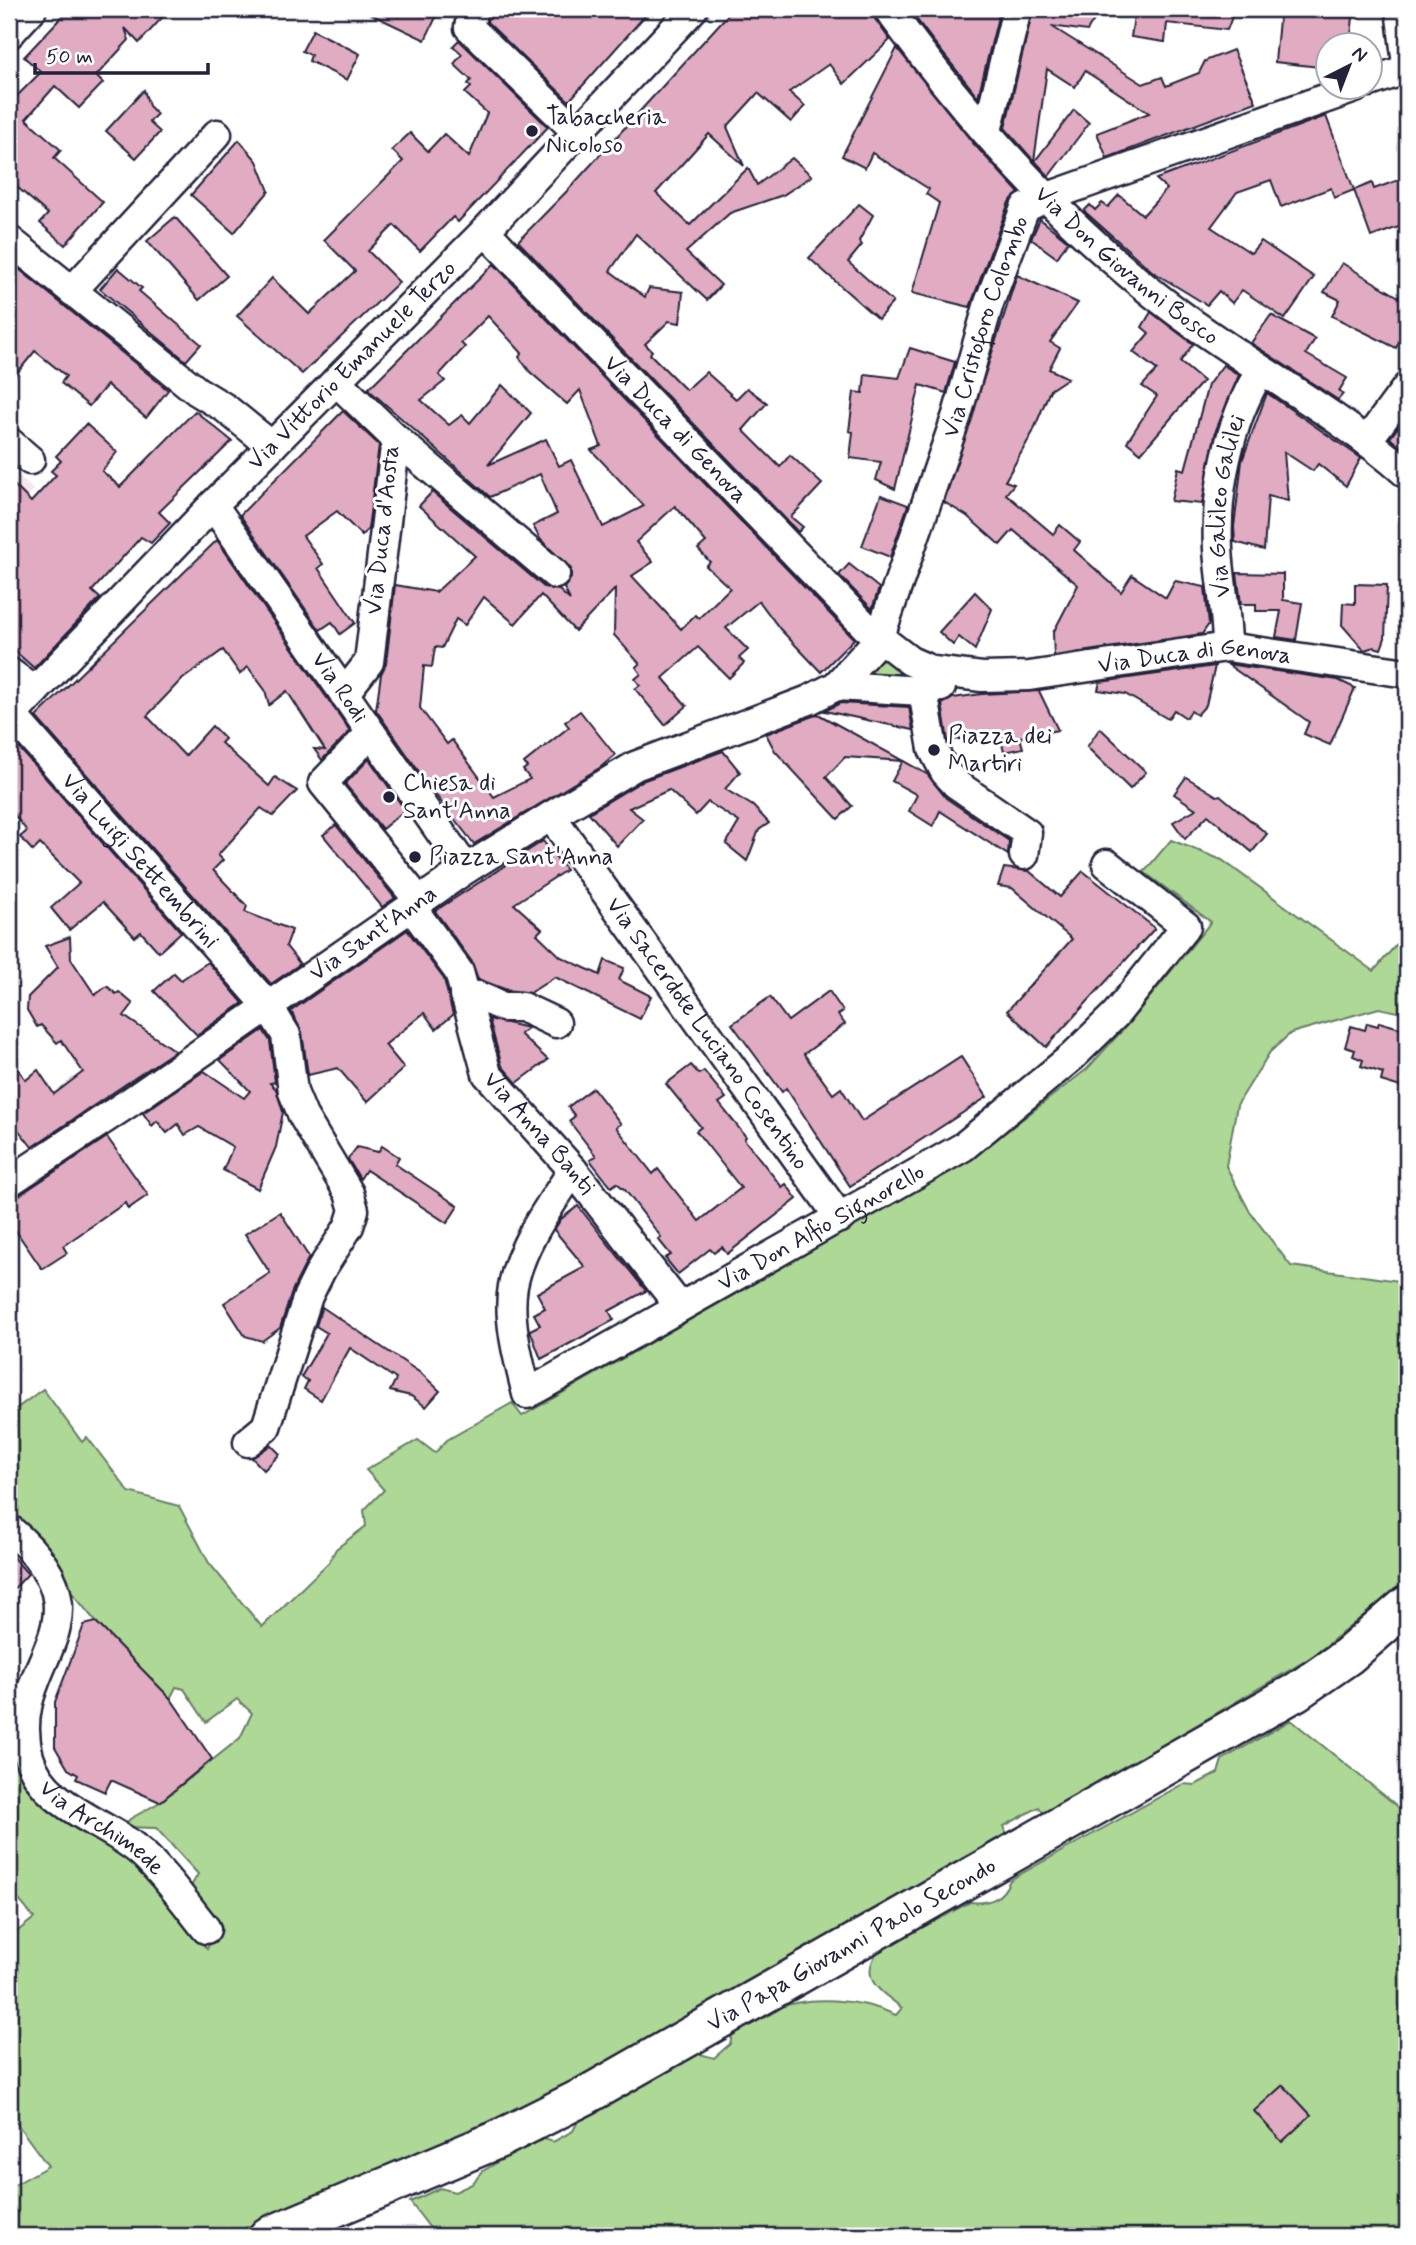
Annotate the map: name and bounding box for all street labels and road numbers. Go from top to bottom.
street label: Via Don Giovanni Bosco [1028,179,1225,353]
street label: Via Cristoforo Colombo [935,212,1036,442]
street label: Via Vittorio Emanuele Terzo [241,253,463,477]
street label: Via Duca di Genova [597,348,755,510]
street label: Via Galileo Galilei [1202,411,1253,599]
street label: Via Duca d'Aosta [359,444,407,616]
street label: Via Duca di Genova [1096,631,1293,681]
street label: Via Rodi [304,646,375,729]
street label: Via Luigi Settembrini [54,766,226,955]
street label: Via Sant'Anna [303,878,443,989]
street label: Via Sacerdote Luciano Cosentino [599,891,816,1176]
street label: Via Anna Banti [477,1065,602,1201]
street label: Via Don Alfio Signorello [712,1156,930,1298]
street label: Via Archimede [32,1773,172,1882]
street label: Via Papa Giovanni Paolo Secondo [701,1850,1002,2039]

